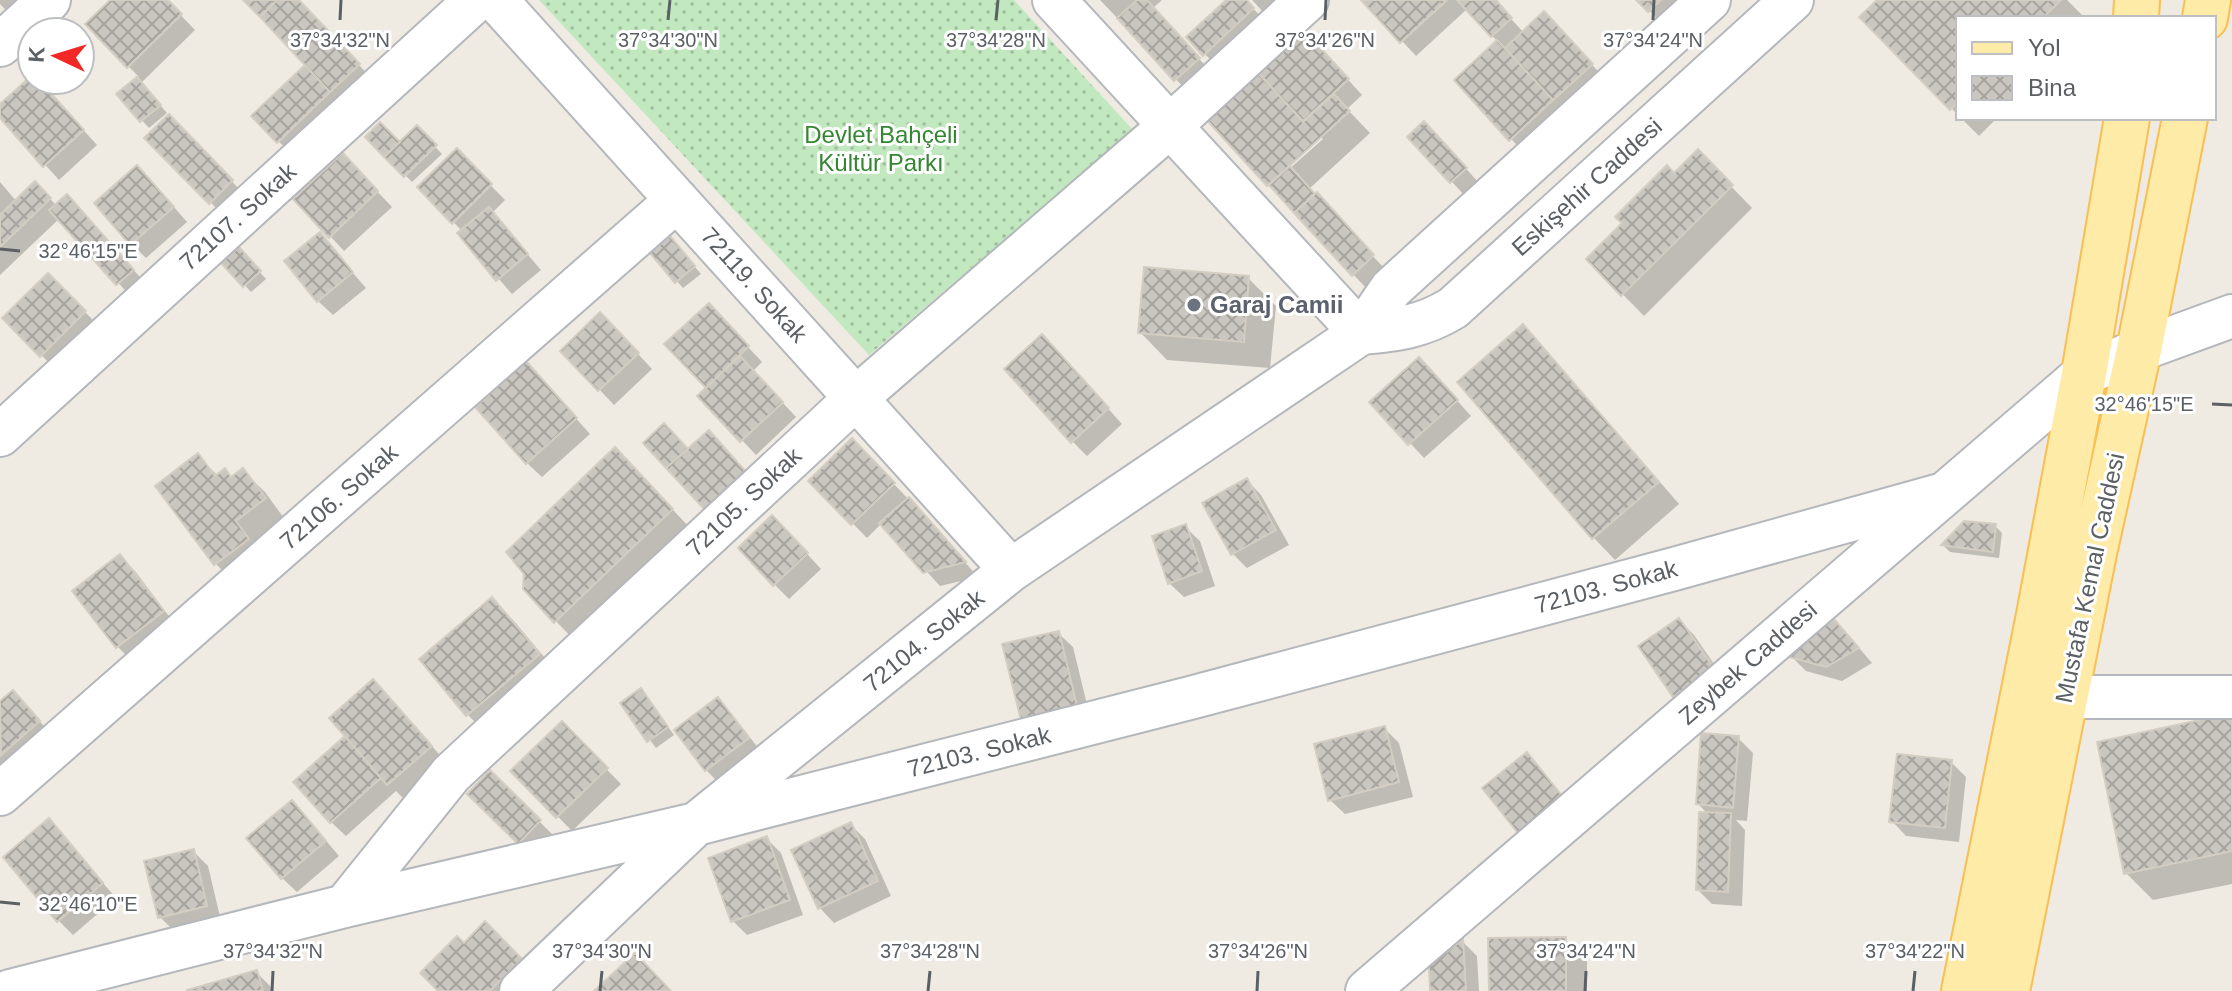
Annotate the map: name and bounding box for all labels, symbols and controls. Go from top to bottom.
north arrow [16,16,96,96]
legend [1956,16,2216,120]
text: 37°34'32"N [290,29,390,51]
text: 37°34'30"N [618,29,718,51]
text: 37°34'28"N [946,29,1046,51]
text: 37°34'26"N [1275,29,1375,51]
text: 37°34'24"N [1603,29,1703,51]
text: Yol [2028,34,2060,61]
text: K [24,46,50,63]
text: Bina [2028,74,2077,101]
street label: Eskişehir Caddesi [1506,112,1667,261]
park label: Devlet Bahçeli Kültür Parkı [804,121,958,176]
street label: 72107. Sokak [174,157,302,276]
street label: 72119. Sokak [696,222,814,348]
text: 32°46'15"E [39,240,138,262]
place label: Garaj Camii [1210,291,1343,318]
marker: Garaj Camii [1185,296,1203,314]
text: 32°46'15"E [2095,393,2194,415]
street label: 72106. Sokak [274,438,404,555]
street label: 72105. Sokak [681,441,807,562]
street label: Mustafa Kemal Caddesi [2050,450,2129,705]
street label: 72103. Sokak [1531,554,1681,619]
street label: 72104. Sokak [858,583,990,697]
street label: Zeybek Caddesi [1673,596,1822,730]
street label: 72103. Sokak [904,720,1054,782]
text: 32°46'10"E [39,893,138,915]
text: 37°34'32"N [223,940,323,962]
text: 37°34'30"N [552,940,652,962]
text: 37°34'28"N [880,940,980,962]
text: 37°34'26"N [1208,940,1308,962]
text: 37°34'24"N [1536,940,1636,962]
text: 37°34'22"N [1865,940,1965,962]

